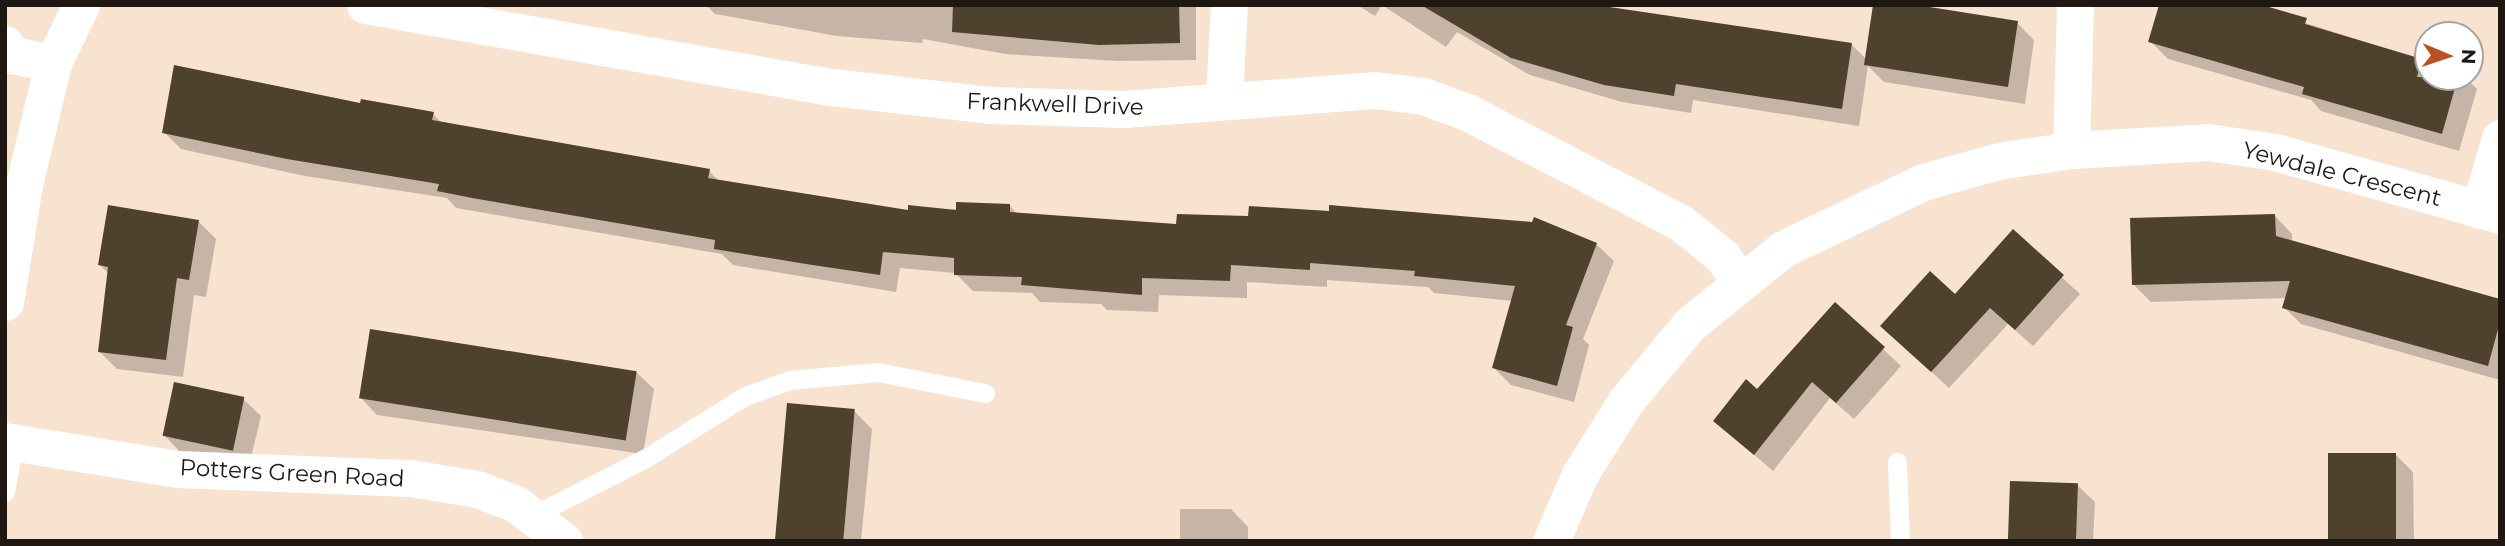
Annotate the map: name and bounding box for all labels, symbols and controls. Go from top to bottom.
north arrow [2414,21,2484,91]
text: N [2457,49,2480,65]
street label: Frankwell Drive [966,87,1144,121]
street label: Yewdale Crescent [2240,136,2444,212]
street label: Potters Green Road [179,453,405,493]

